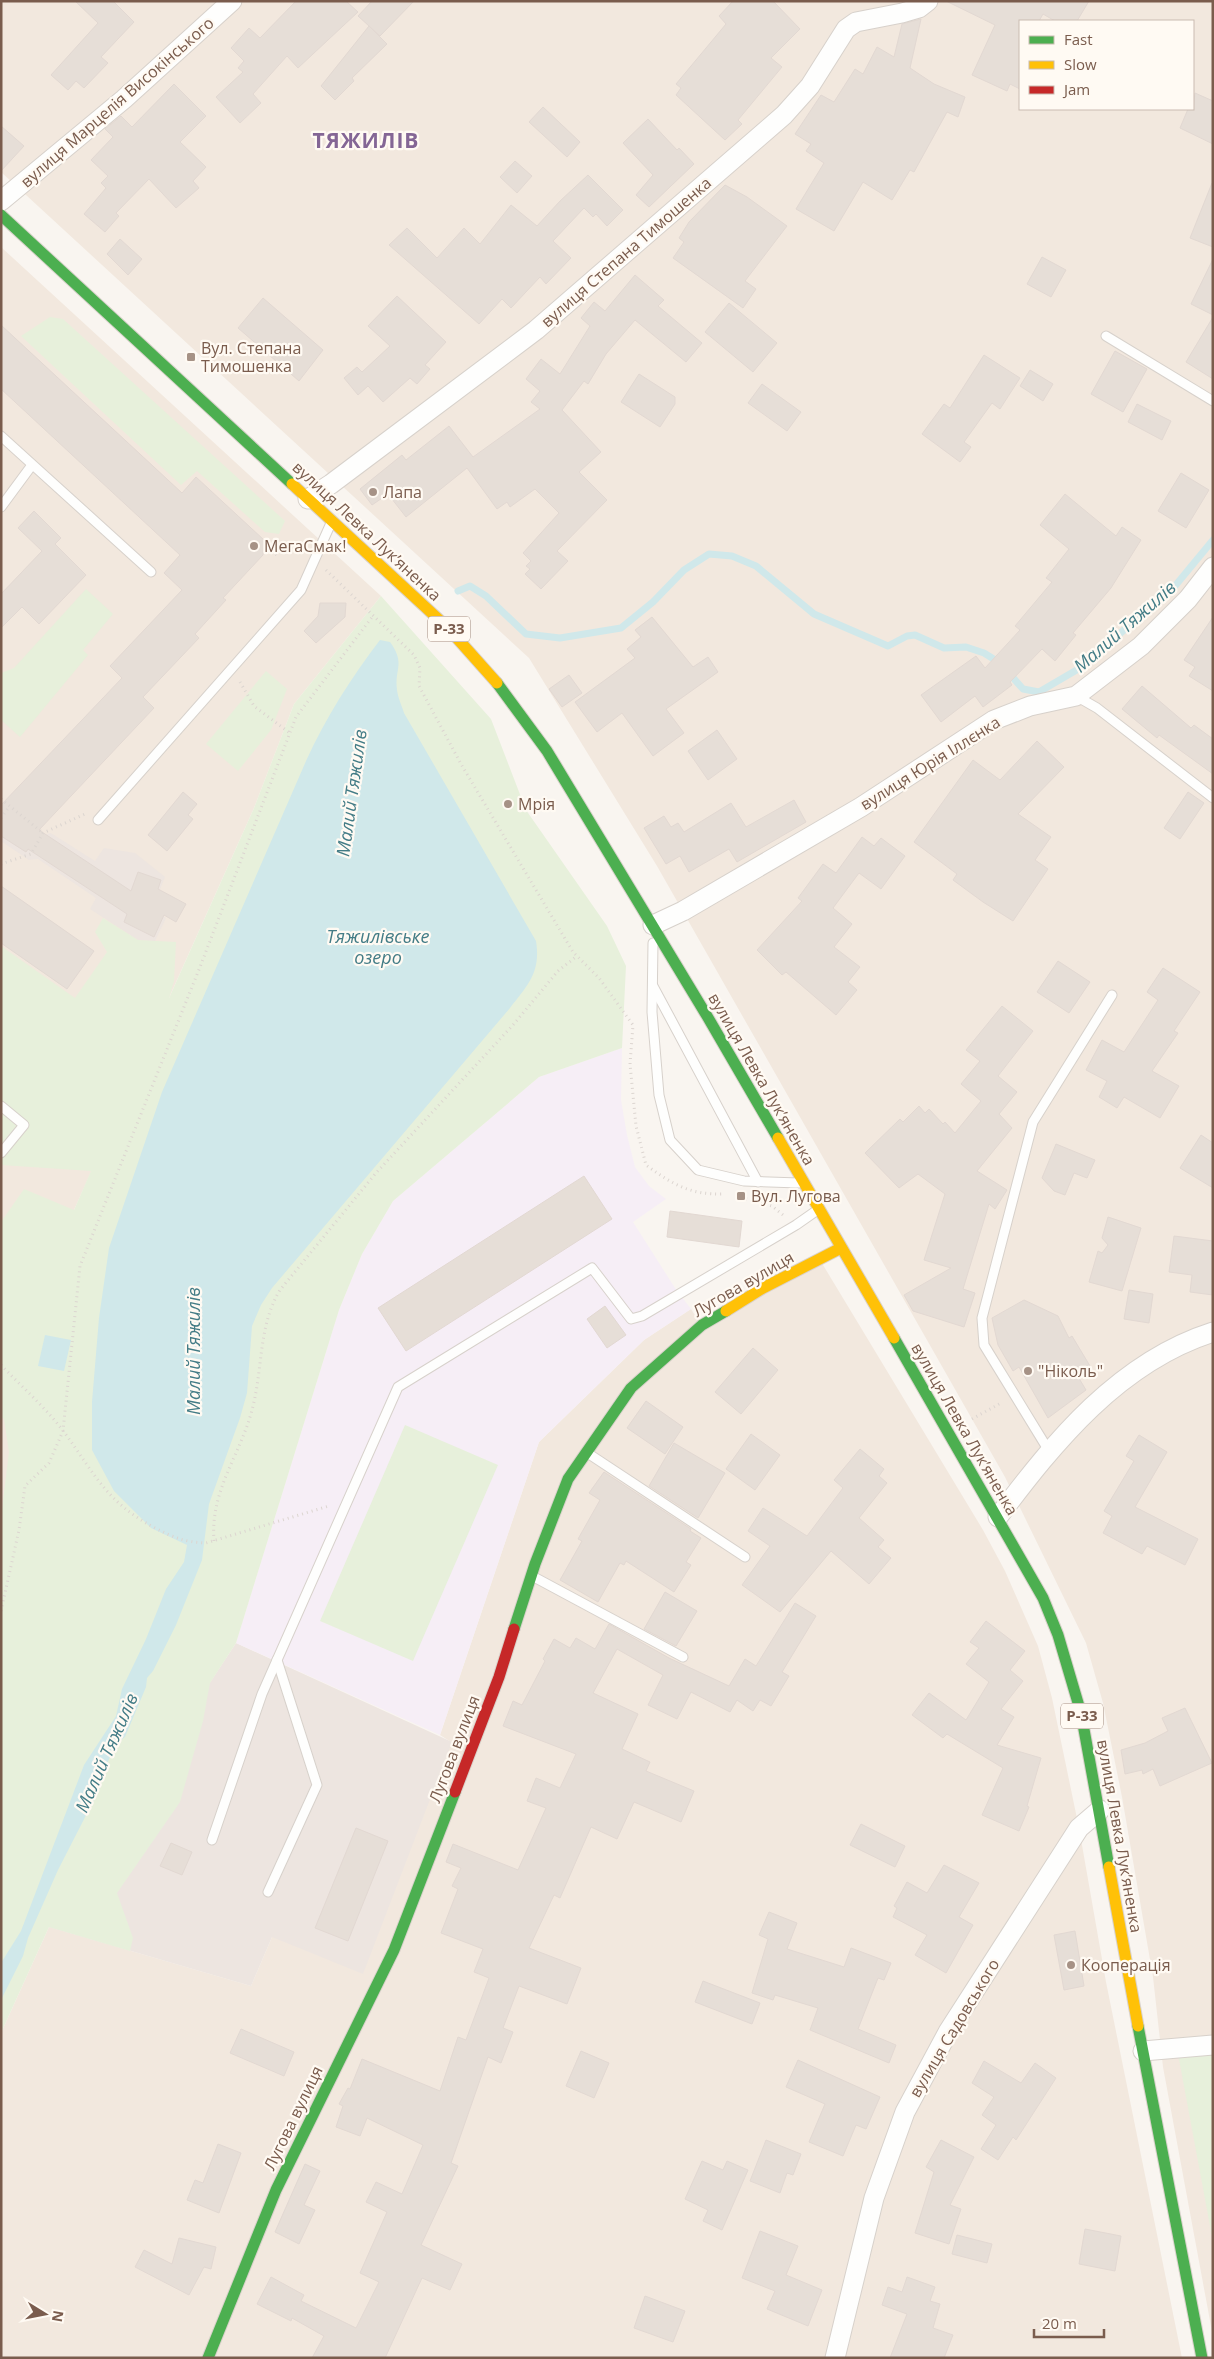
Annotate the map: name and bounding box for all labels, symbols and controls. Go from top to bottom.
street label: вулиця Марцелія Високінського [16,12,218,192]
legend [1019,20,1194,110]
text: Fast [1064,29,1093,49]
text: Slow [1064,54,1097,74]
text: Jam [1062,79,1090,99]
district label: ТЯЖИЛІВ [313,126,419,154]
street label: вулиця Степана Тимошенка [536,172,716,332]
place label: Вул. Степана Тимошенка [201,337,301,377]
marker: Вул. Степана Тимошенка [185,351,197,363]
street label: вулиця Левка Лукʼяненка [288,456,446,606]
place label: Лапа [383,481,422,503]
marker: Лапа [367,486,379,498]
place label: МегаСмак! [264,535,346,557]
marker: МегаСмак! [248,540,260,552]
water label: Малий Тяжилів [1068,575,1181,677]
road number: Р-33 [428,616,470,642]
street label: вулиця Юрія Іллєнка [856,711,1004,815]
water label: Малий Тяжилів [330,727,372,858]
place label: Мрія [518,793,555,815]
marker: Мрія [502,798,514,810]
water label: Тяжилівське озеро [327,924,429,969]
street label: вулиця Левка Лукʼяненка [704,989,820,1169]
place label: Вул. Лугова [751,1185,841,1207]
marker: Вул. Лугова [735,1190,747,1202]
street label: Лугова вулиця [688,1246,798,1322]
water label: Малий Тяжилів [181,1287,205,1415]
street label: вулиця Левка Лукʼяненка [907,1339,1023,1519]
place label: "Ніколь" [1038,1360,1103,1382]
marker: "Ніколь" [1022,1365,1034,1377]
water label: Малий Тяжилів [69,1689,143,1816]
street label: Лугова вулиця [423,1692,485,1806]
road number: Р-33 [1061,1704,1103,1728]
street label: вулиця Левка Лукʼяненка [1092,1738,1148,1934]
place label: Кооперація [1081,1954,1171,1976]
street label: вулиця Садовського [904,1955,1004,2101]
marker: Кооперація [1065,1959,1077,1971]
street label: Лугова вулиця [258,2062,328,2174]
north arrow [20,2289,70,2339]
scale bar [1034,2306,1104,2338]
text: N [48,2309,69,2324]
text: 20 m [1042,2313,1077,2333]

